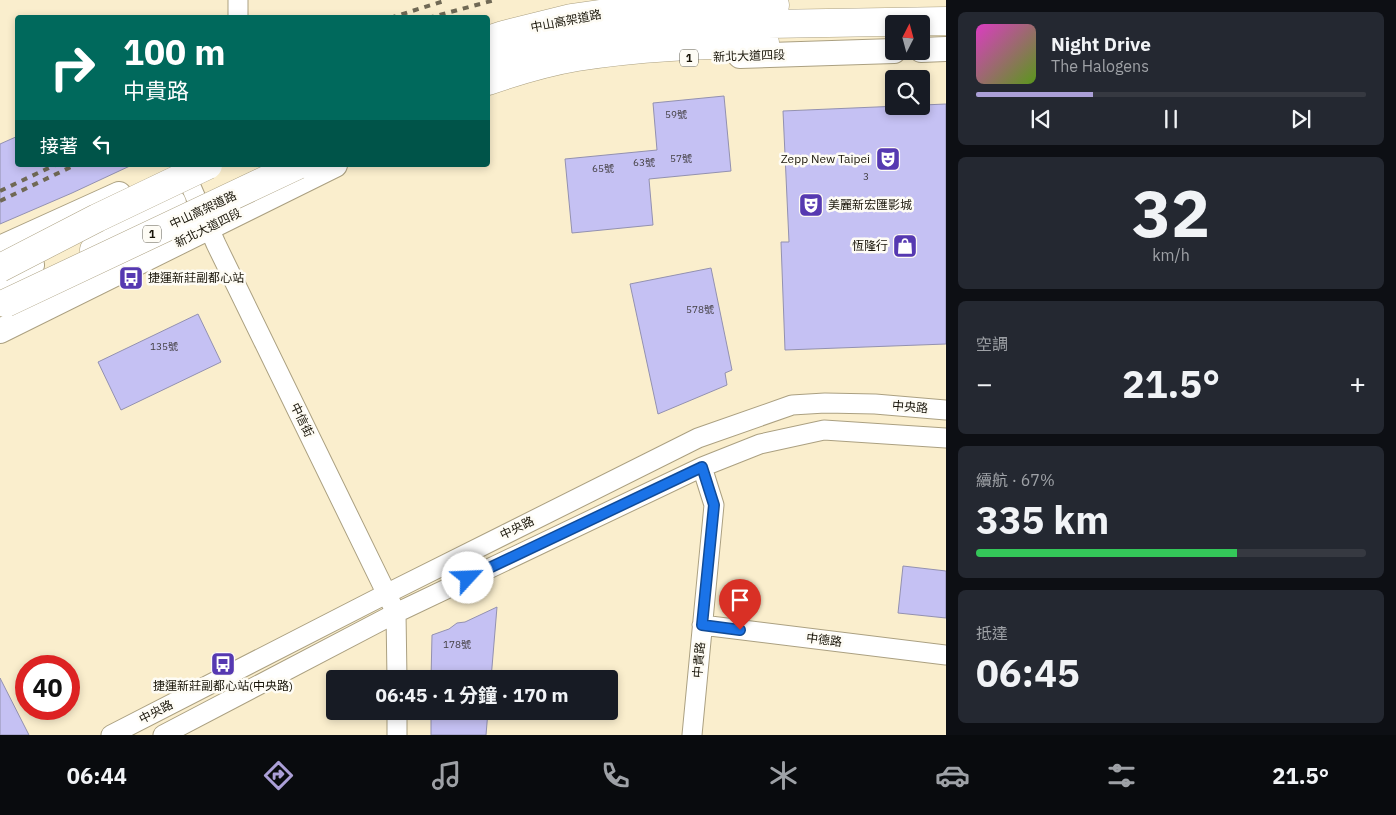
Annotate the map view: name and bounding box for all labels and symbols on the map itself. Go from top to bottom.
street label: 中山高架道路 [529,6,603,35]
north arrow [885,15,930,60]
street label: 新北大道四段 [713,47,785,64]
road number: 1 [680,49,698,66]
house number: 59號 [665,108,687,121]
theatre icon: Zepp New Taipei [875,146,901,172]
place label: Zepp New Taipei [781,151,870,166]
house number: 57號 [670,152,692,165]
house number: 63號 [633,156,655,169]
house number: 65號 [592,162,614,175]
house number: 3 [863,170,869,183]
street label: 中山高架道路 [167,188,239,232]
theatre icon: 美麗新宏匯影城 [798,192,824,218]
place label: 美麗新宏匯影城 [828,197,912,212]
street label: 新北大道四段 [172,205,243,250]
road number: 1 [143,225,161,242]
shop icon: 恆隆行 [892,233,918,259]
place label: 恆隆行 [852,238,888,253]
bus stop icon: 捷運新莊副都心站 [118,265,144,291]
place label: 捷運新莊副都心站 [148,270,244,285]
house number: 578號 [686,303,714,316]
house number: 135號 [150,340,178,353]
street label: 中央路 [891,397,929,416]
street label: 中信街 [288,400,317,439]
street label: 中央路 [497,513,536,542]
position arrow [441,551,493,603]
pin [719,579,761,630]
street label: 中德路 [805,630,843,649]
house number: 178號 [443,638,471,651]
street label: 中貴路 [689,641,708,679]
bus stop icon: 捷運新莊副都心站(中央路) [210,651,236,677]
speed limit sign: 40 [15,655,80,720]
place label: 捷運新莊副都心站(中央路) [153,678,293,693]
street label: 中央路 [136,697,175,726]

